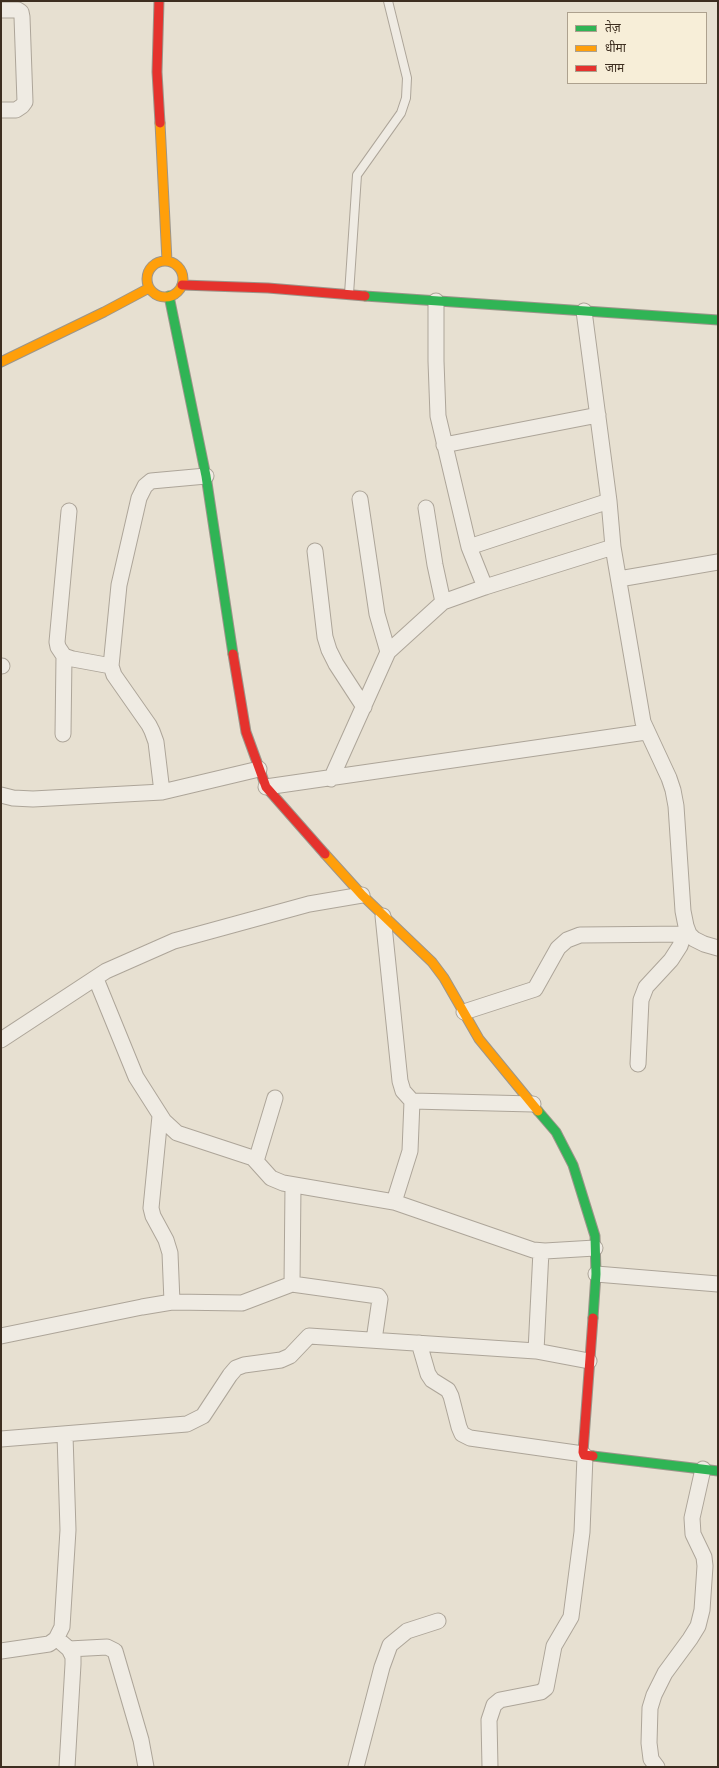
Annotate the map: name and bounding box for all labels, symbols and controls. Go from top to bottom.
legend [567,12,707,84]
text: तेज़ [605,20,621,35]
text: धीमा [605,40,626,55]
text: जाम [605,60,624,75]

